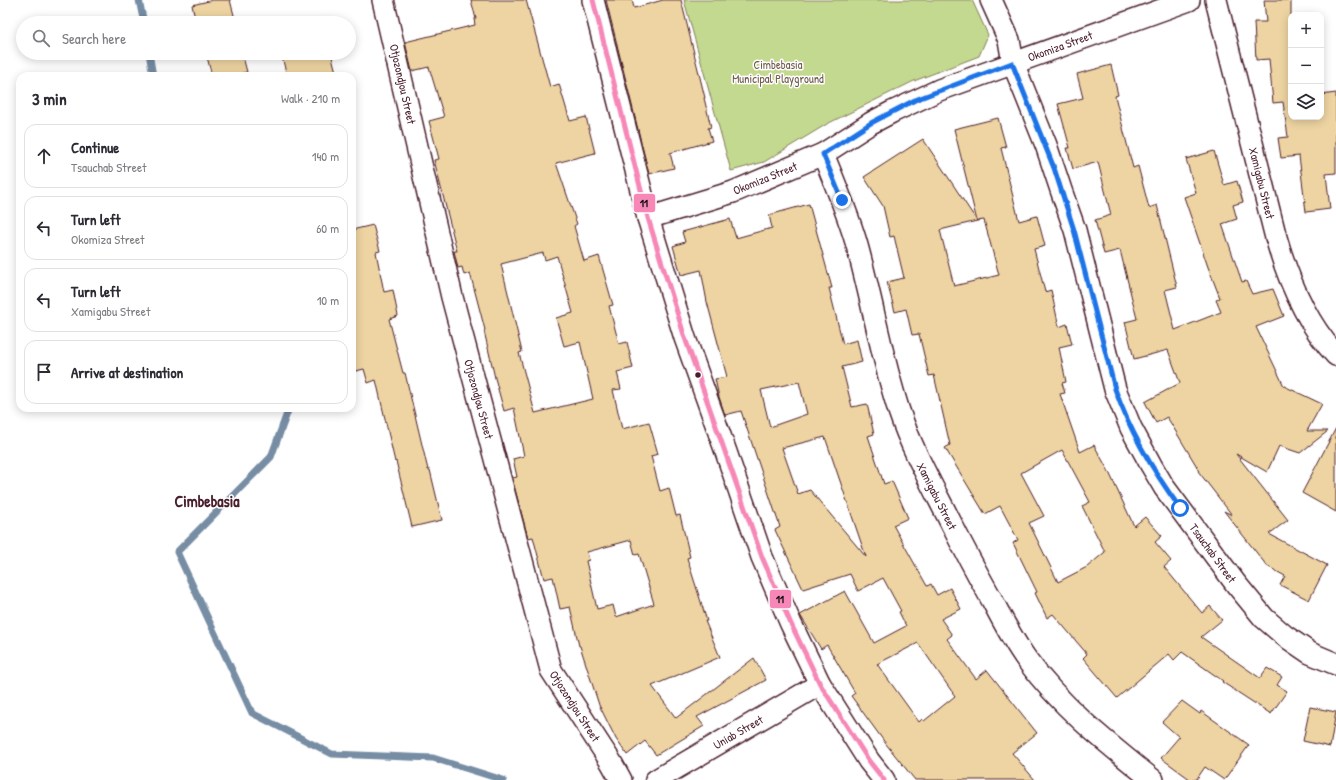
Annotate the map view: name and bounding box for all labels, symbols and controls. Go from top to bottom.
map controls [1288,12,1324,120]
button: + [1288,12,1324,48]
search box [16,16,356,60]
street label: Okomiza Street [1025,26,1096,66]
icon: search [30,27,52,49]
text: Search here [62,28,126,49]
street label: Otjozondjou Street [386,42,421,127]
button: − [1288,48,1324,84]
park label: Cimbebasia Municipal Playground [732,56,824,87]
button: layers [1288,84,1324,120]
text: 3 min [32,87,67,110]
text: Walk · 210 m [281,89,340,107]
text: Continue [71,137,119,158]
icon: ahead [33,145,55,167]
street label: Xamigabu Street [1245,145,1279,221]
text: 140 m [312,147,339,165]
street label: Okomiza Street [730,157,800,199]
text: Tsauchab Street [71,158,147,176]
route end [833,191,851,209]
line badge: 11 [633,193,656,213]
text: 11 [640,196,648,210]
text: Turn left [71,209,121,230]
icon: left [33,217,55,239]
text: 60 m [316,219,339,237]
text: Okomiza Street [71,230,145,248]
text: Turn left [71,281,121,302]
icon: left [33,289,55,311]
text: 10 m [317,291,339,309]
text: Xamigabu Street [71,302,150,320]
street label: Otjozondjou Street [460,357,498,441]
icon: arrive [33,361,55,383]
text: Arrive at destination [71,362,183,383]
unlabelled marker [693,370,703,380]
street label: Xamigabu Street [913,460,962,533]
district label: Cimbebasia [174,490,240,512]
route start [1171,499,1189,517]
street label: Tsauchab Street [1186,520,1241,587]
line badge: 11 [769,589,792,609]
text: 11 [776,592,784,606]
street label: Otjozondjou Street [546,667,605,746]
street label: Uniab Street [710,710,767,753]

